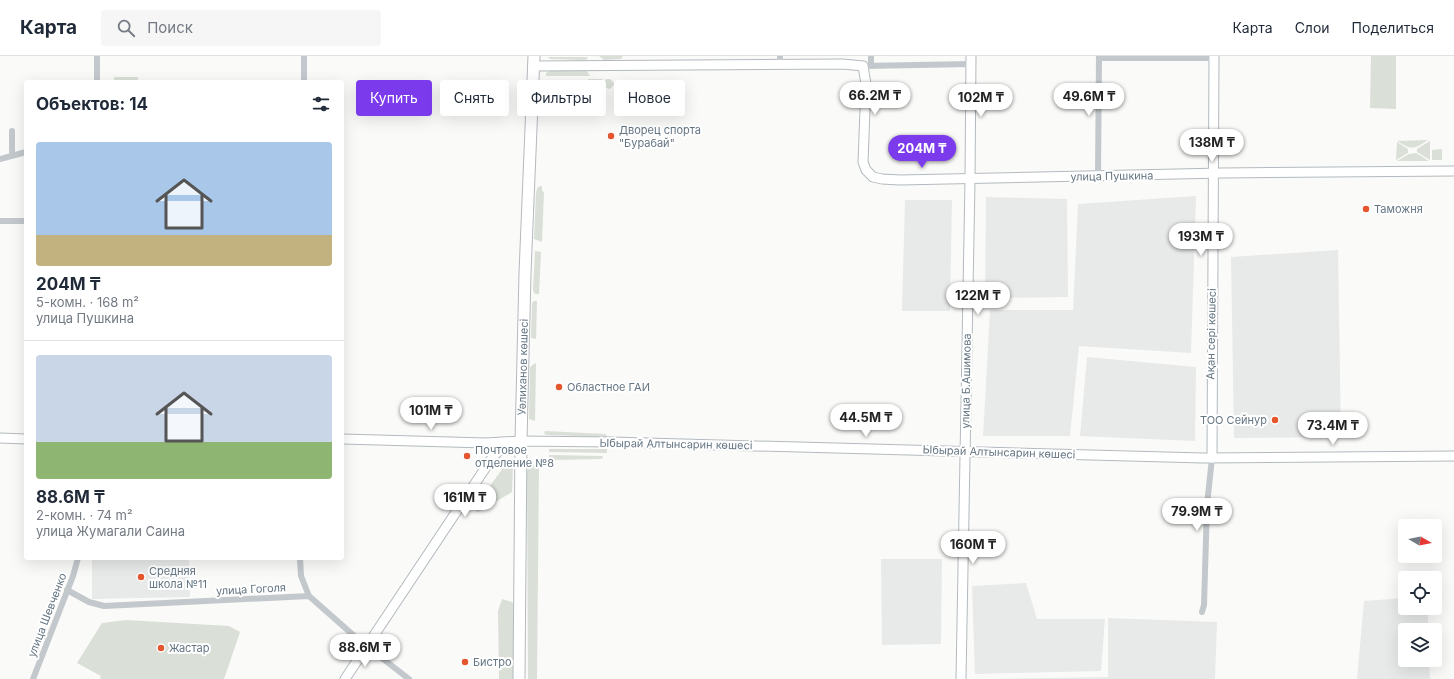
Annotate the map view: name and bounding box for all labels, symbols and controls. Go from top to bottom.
search box [101,10,381,46]
text: Карта [20,16,77,39]
icon: search [115,17,137,39]
text: Поиск [147,18,193,37]
text: Карта [1232,19,1273,36]
text: Слои [1295,19,1330,36]
text: Поделиться [1352,19,1434,36]
chip: Купить [356,80,432,116]
chip: Снять [440,80,509,116]
chip: Фильтры [517,80,606,116]
chip: Новое [614,80,685,116]
pin: 66.2M ₸ [838,82,912,116]
pin: 49.6M ₸ [1052,83,1126,117]
pin: 102M ₸ [948,84,1014,118]
text: 66.2M ₸ [849,87,901,103]
text: 49.6M ₸ [1062,88,1116,104]
text: 102M ₸ [958,89,1004,105]
icon: filters [310,93,332,115]
text: Объектов: 14 [36,94,148,114]
place label: Дворец спорта "Бурабай" [619,123,701,150]
pin: 138M ₸ [1179,129,1245,163]
marker: Дворец спорта "Бурабай" [606,131,616,141]
text: 138M ₸ [1189,134,1235,150]
pin: 204M ₸ [889,135,955,169]
text: 204M ₸ [897,140,947,156]
icon: home [148,168,220,240]
street label: улица Пушкина [1070,168,1154,184]
place label: Таможня [1374,202,1423,216]
marker: Таможня [1361,204,1371,214]
pin: 193M ₸ [1168,223,1234,257]
text: 193M ₸ [1178,228,1224,244]
text: 204M ₸ [36,274,101,294]
pin: 122M ₸ [945,282,1011,316]
text: 122M ₸ [955,287,1001,303]
street label: Ақан сері көшесі [1203,288,1219,380]
text: 5-комн. · 168 m² [36,294,139,310]
text: улица Пушкина [36,310,134,326]
street label: Уәлиханов көшесі [515,319,531,416]
street label: улица Б.Ашимова [958,333,974,429]
place label: Областное ГАИ [567,380,650,394]
icon: home [148,381,220,453]
marker: Областное ГАИ [554,382,564,392]
pin: 101M ₸ [398,397,464,431]
text: 101M ₸ [409,402,453,418]
pin: 44.5M ₸ [829,404,903,438]
text: 44.5M ₸ [839,409,893,425]
pin: 73.4M ₸ [1296,412,1370,446]
place label: ТОО Сейнур [1200,413,1267,427]
marker: ТОО Сейнур [1270,415,1280,425]
text: 73.4M ₸ [1307,417,1359,433]
street label: Ыбырай Алтынсарин көшесі [599,436,753,452]
street label: Ыбырай Алтынсарин көшесі [922,442,1076,462]
place label: Почтовое отделение №8 [475,443,554,470]
marker: Почтовое отделение №8 [462,451,472,461]
pin: 161M ₸ [432,484,498,518]
text: 88.6M ₸ [36,487,105,507]
text: 161M ₸ [443,489,487,505]
pin: 79.9M ₸ [1160,498,1234,532]
text: 79.9M ₸ [1171,503,1223,519]
text: 2-комн. · 74 m² [36,507,133,523]
north arrow [1398,519,1442,563]
map controls [1398,519,1442,667]
text: улица Жумагали Саина [36,523,185,539]
pin: 160M ₸ [940,531,1006,565]
text: 160M ₸ [950,536,996,552]
place label: Средняя школа №11 [149,564,207,591]
street label: улица Шевченко [24,571,70,659]
button: locate [1398,571,1442,615]
marker: Средняя школа №11 [136,572,146,582]
street label: улица Гоголя [216,580,286,598]
button: layers [1398,623,1442,667]
pin: 88.6M ₸ [328,634,402,668]
text: 88.6M ₸ [339,639,391,655]
place label: Жастар [169,641,210,655]
marker: Жастар [156,643,166,653]
place label: Бистро [473,655,512,669]
marker: Бистро [460,657,470,667]

